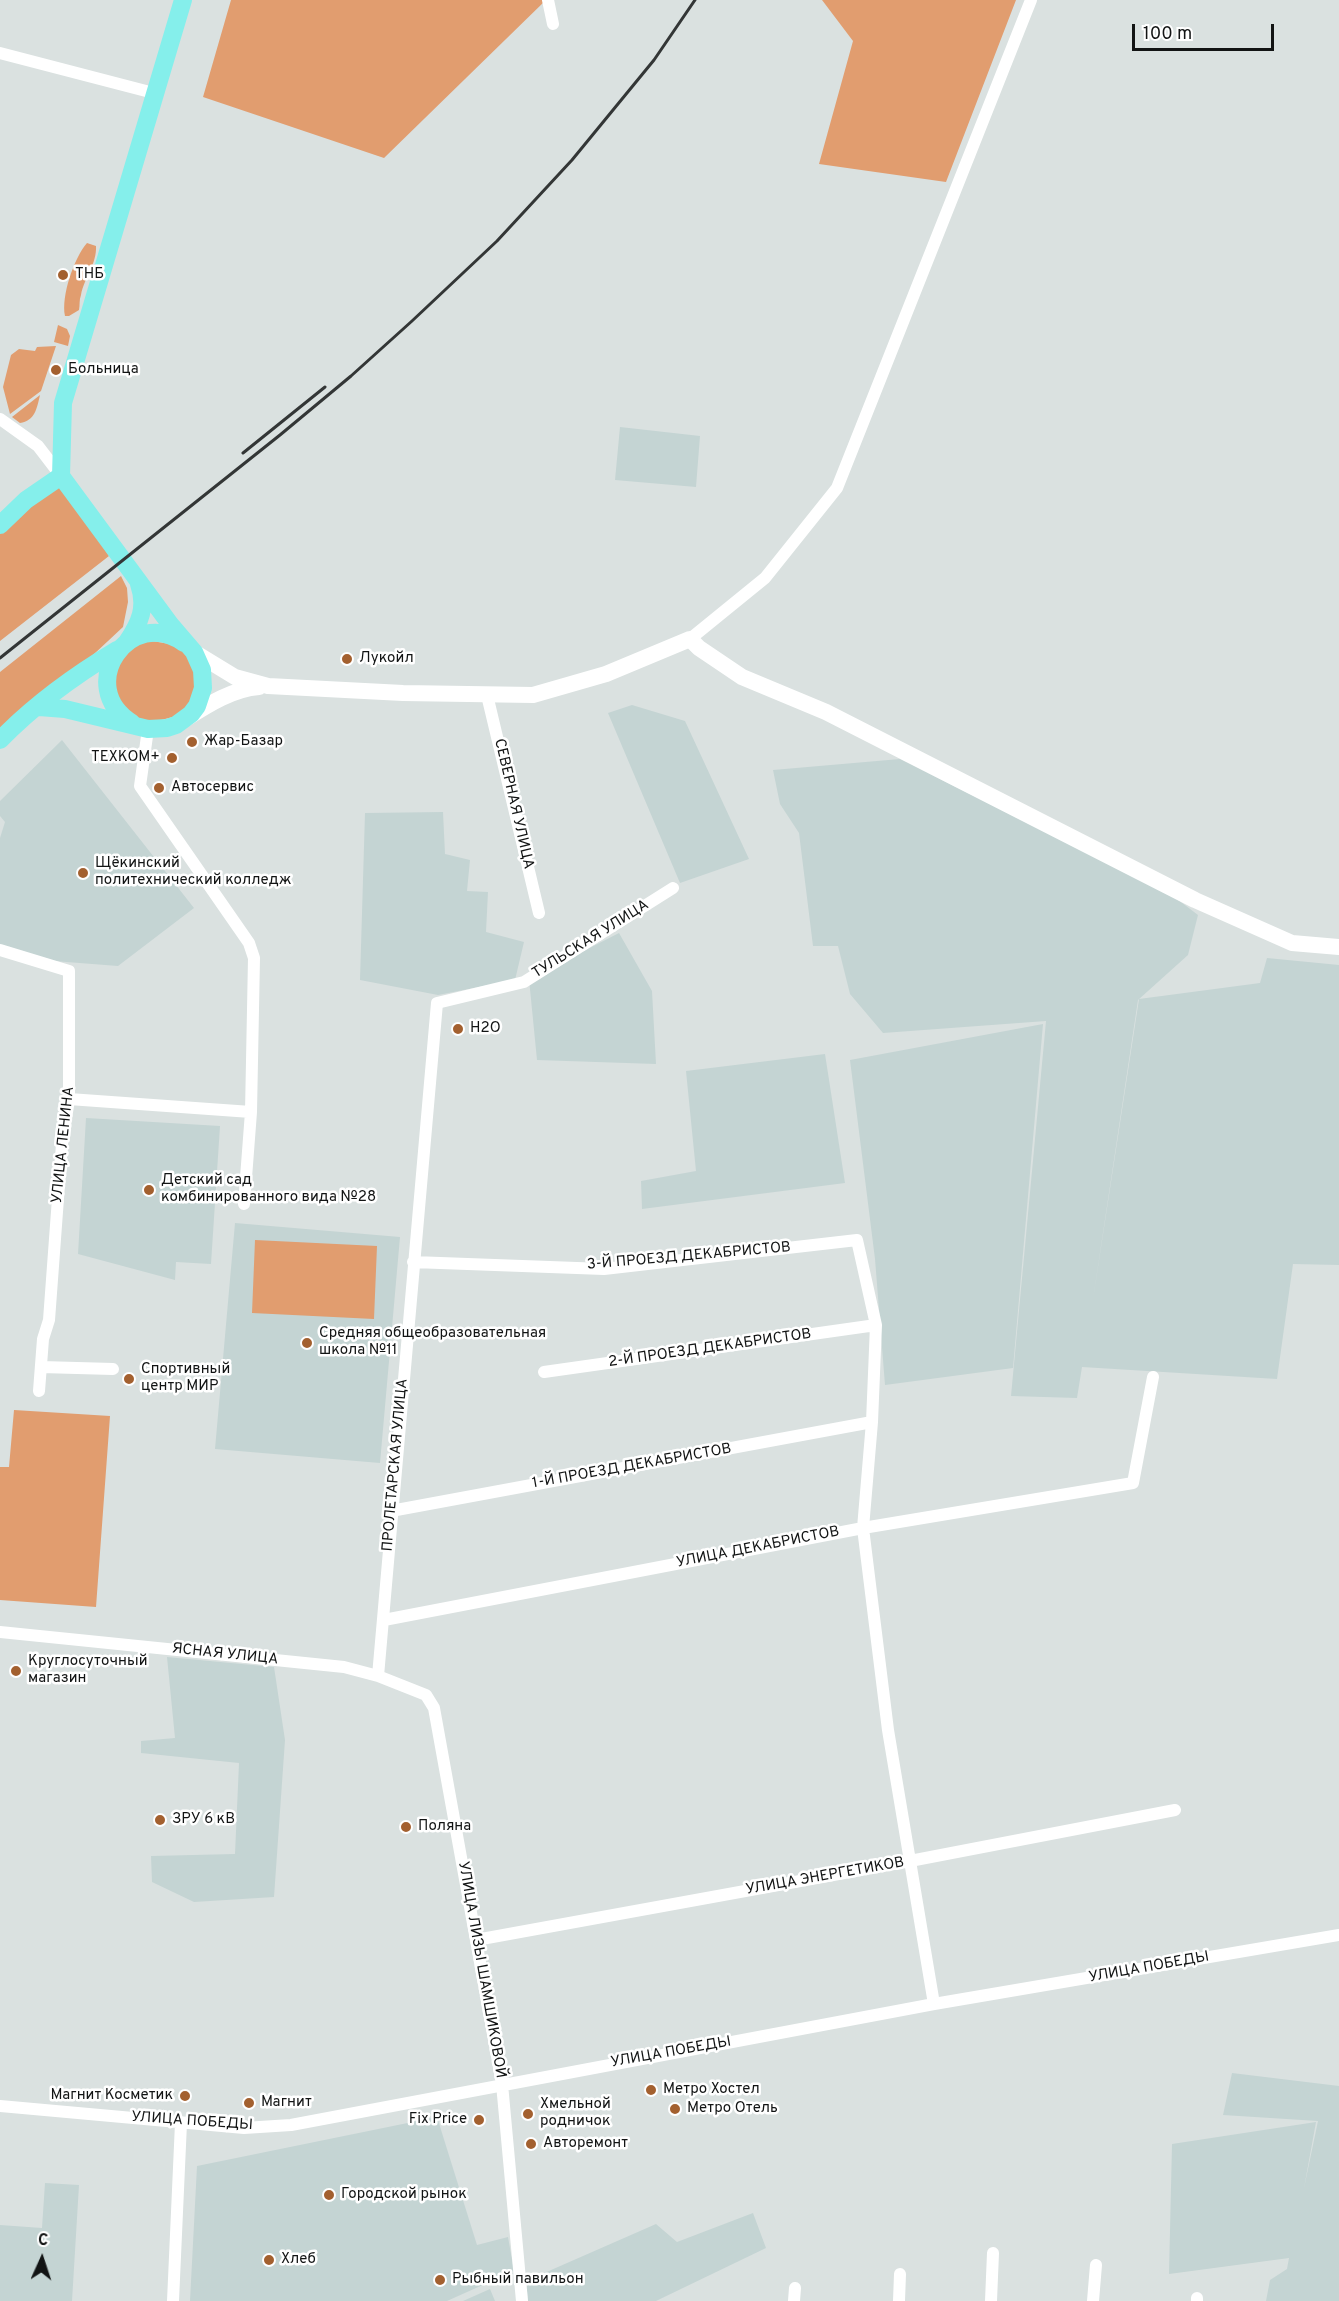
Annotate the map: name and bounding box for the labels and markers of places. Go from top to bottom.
place label: ТНБ [75,266,104,284]
marker: ТНБ [56,268,70,282]
place label: Больница [68,361,139,379]
marker: Больница [49,363,63,377]
place label: Лукойл [359,650,414,668]
marker: Лукойл [340,652,354,666]
place label: Жар-Базар [204,733,283,751]
marker: Жар-Базар [185,735,199,749]
place label: ТЕХКОМ+ [91,749,160,767]
marker: ТЕХКОМ+ [165,751,179,765]
place label: Автосервис [171,779,254,797]
marker: Автосервис [152,781,166,795]
place label: Щёкинский политехнический колледж [95,855,292,890]
marker: Щёкинский политехнический колледж [76,866,90,880]
place label: Н2О [470,1020,501,1038]
marker: Н2О [451,1022,465,1036]
place label: Детский сад комбинированного вида №28 [161,1172,376,1207]
marker: Детский сад комбинированного вида №28 [142,1183,156,1197]
place label: Средняя общеобразовательная школа №11 [319,1325,546,1360]
marker: Средняя общеобразовательная школа №11 [300,1336,314,1350]
place label: Спортивный центр МИР [141,1361,230,1396]
marker: Спортивный центр МИР [122,1372,136,1386]
place label: Круглосуточный магазин [28,1653,148,1688]
marker: Круглосуточный магазин [9,1664,23,1678]
place label: ЗРУ 6 кВ [172,1811,235,1829]
marker: ЗРУ 6 кВ [153,1813,167,1827]
place label: Поляна [418,1818,471,1836]
marker: Поляна [399,1820,413,1834]
place label: Метро Хостел [663,2081,760,2099]
marker: Метро Хостел [644,2083,658,2097]
place label: Магнит Косметик [51,2087,173,2105]
marker: Магнит Косметик [178,2089,192,2103]
place label: Магнит [261,2094,312,2112]
marker: Магнит [242,2096,256,2110]
place label: Хмельной родничок [540,2096,611,2131]
place label: Метро Отель [687,2100,778,2118]
marker: Метро Отель [668,2102,682,2116]
marker: Хмельной родничок [521,2107,535,2121]
place label: Fix Price [409,2111,467,2129]
marker: Fix Price [472,2113,486,2127]
place label: Авторемонт [543,2135,628,2153]
marker: Авторемонт [524,2137,538,2151]
place label: Городской рынок [341,2186,467,2204]
marker: Городской рынок [322,2188,336,2202]
place label: Хлеб [281,2251,316,2269]
marker: Хлеб [262,2253,276,2267]
place label: Рыбный павильон [452,2271,584,2289]
marker: Рыбный павильон [433,2273,447,2287]

